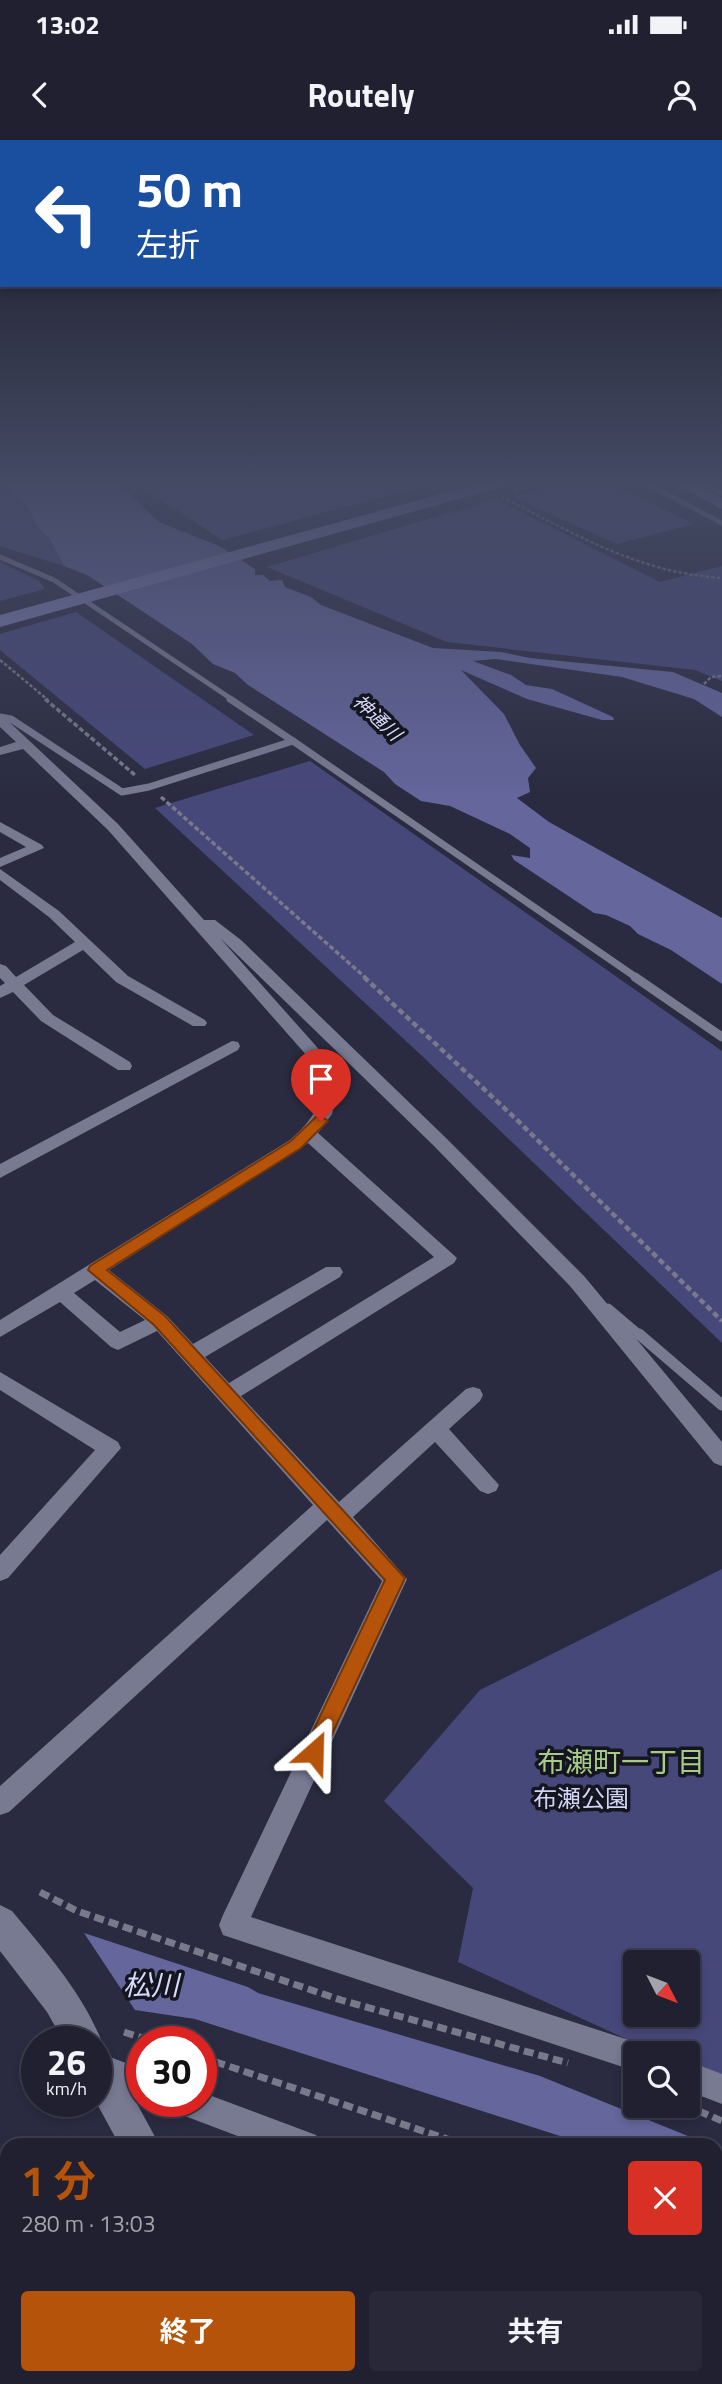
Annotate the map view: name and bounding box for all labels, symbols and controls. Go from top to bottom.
text: 13:02 [35,5,100,44]
text: Routely [308,71,414,119]
icon: back [21,76,59,114]
icon: person [663,76,701,114]
text: 50 m [136,151,243,226]
icon: left [21,168,112,259]
text: 左折 [136,220,200,268]
water label: 神通川 [347,687,410,748]
pin [291,1049,351,1121]
icon: arrive [302,1060,340,1098]
position arrow [277,1715,351,1789]
district label: 布瀬町一丁目 [537,1740,705,1783]
park label: 布瀬公園 [533,1780,629,1816]
north arrow [623,1950,700,2026]
map controls [623,1950,700,2118]
water label: 松川 [123,1963,182,2006]
speed limit sign: 30 [126,2026,217,2117]
text: 26 [47,2035,86,2089]
button: search [623,2041,700,2118]
text: km/h [46,2075,87,2102]
text: 1 分 [21,2148,96,2212]
button: close [628,2161,702,2235]
text: 280 m · 13:03 [21,2206,156,2241]
button: 終了 [21,2291,355,2371]
button: 共有 [369,2291,702,2371]

